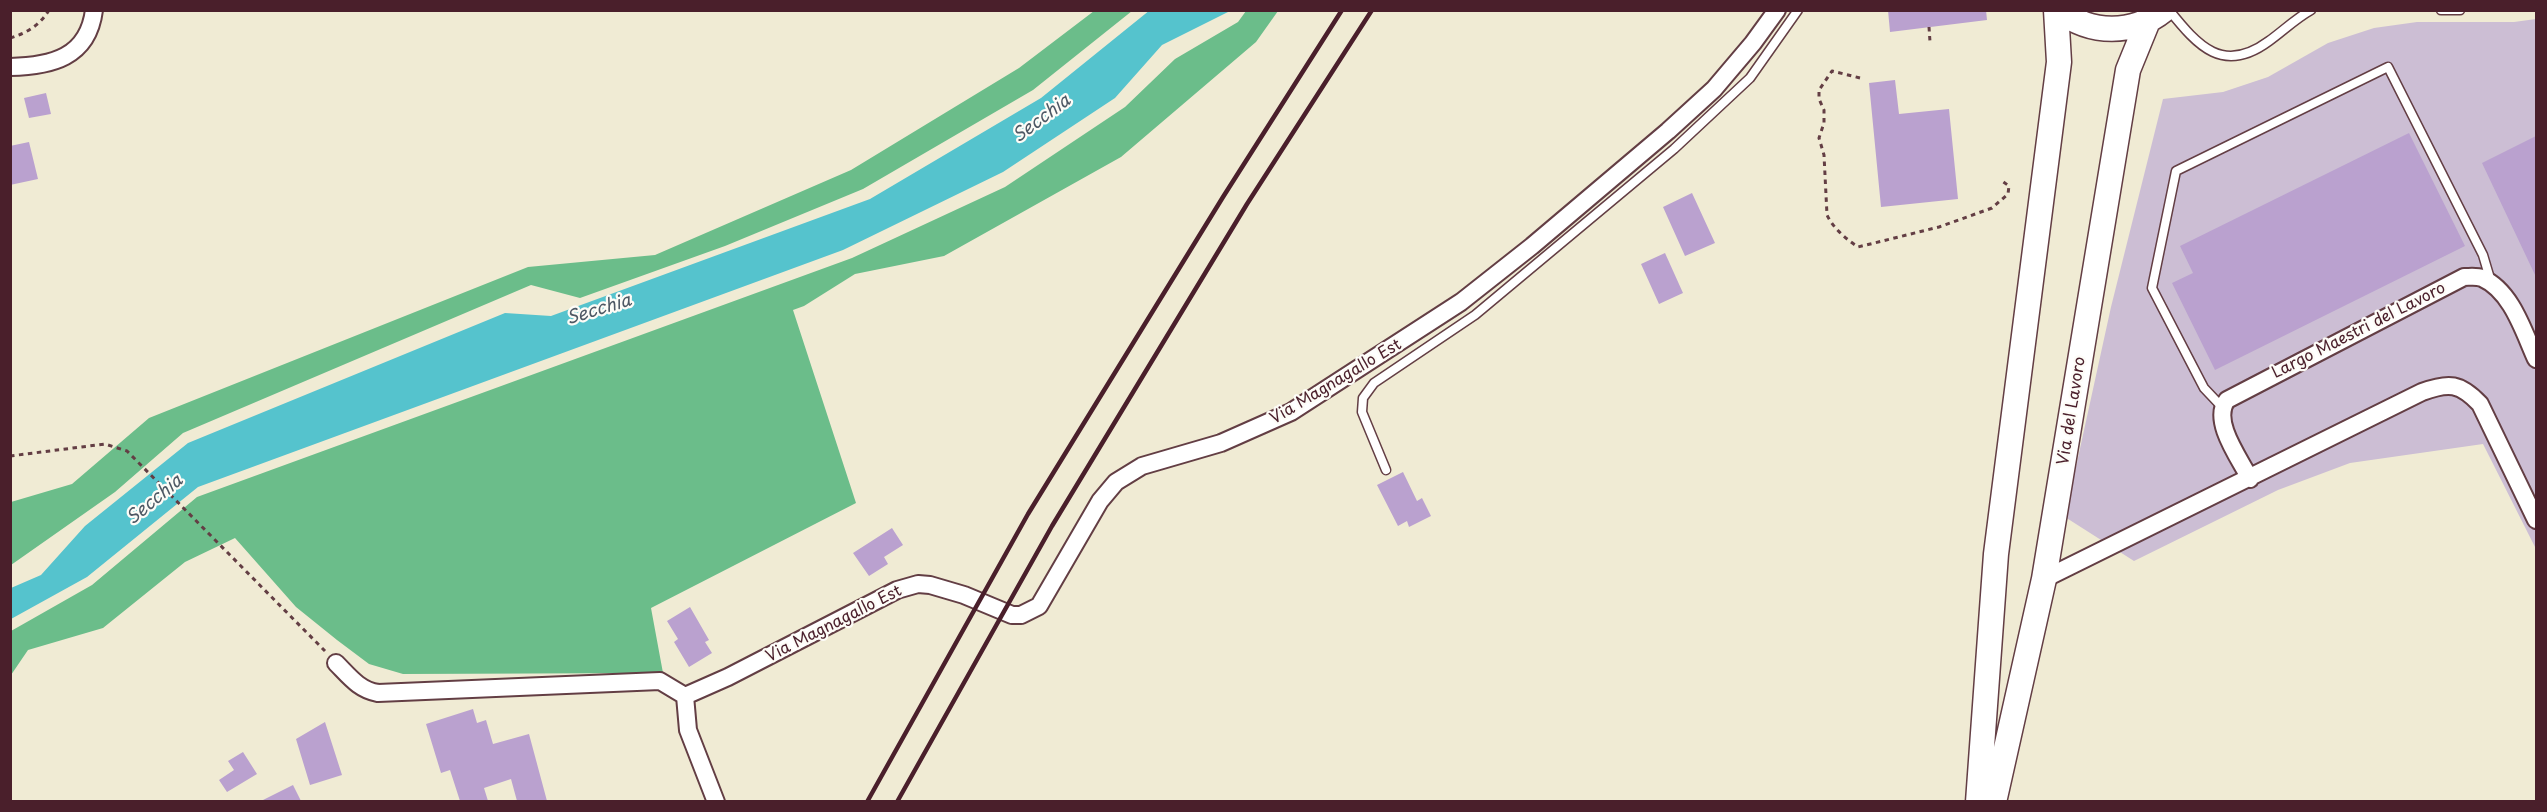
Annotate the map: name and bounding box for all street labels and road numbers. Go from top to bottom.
street label: Largo Maestri del Lavoro [2269,279,2449,383]
street label: Via Magnagallo Est [1267,335,1405,429]
street label: Via del Lavoro [2054,355,2090,467]
street label: Via Magnagallo Est [763,581,905,667]

